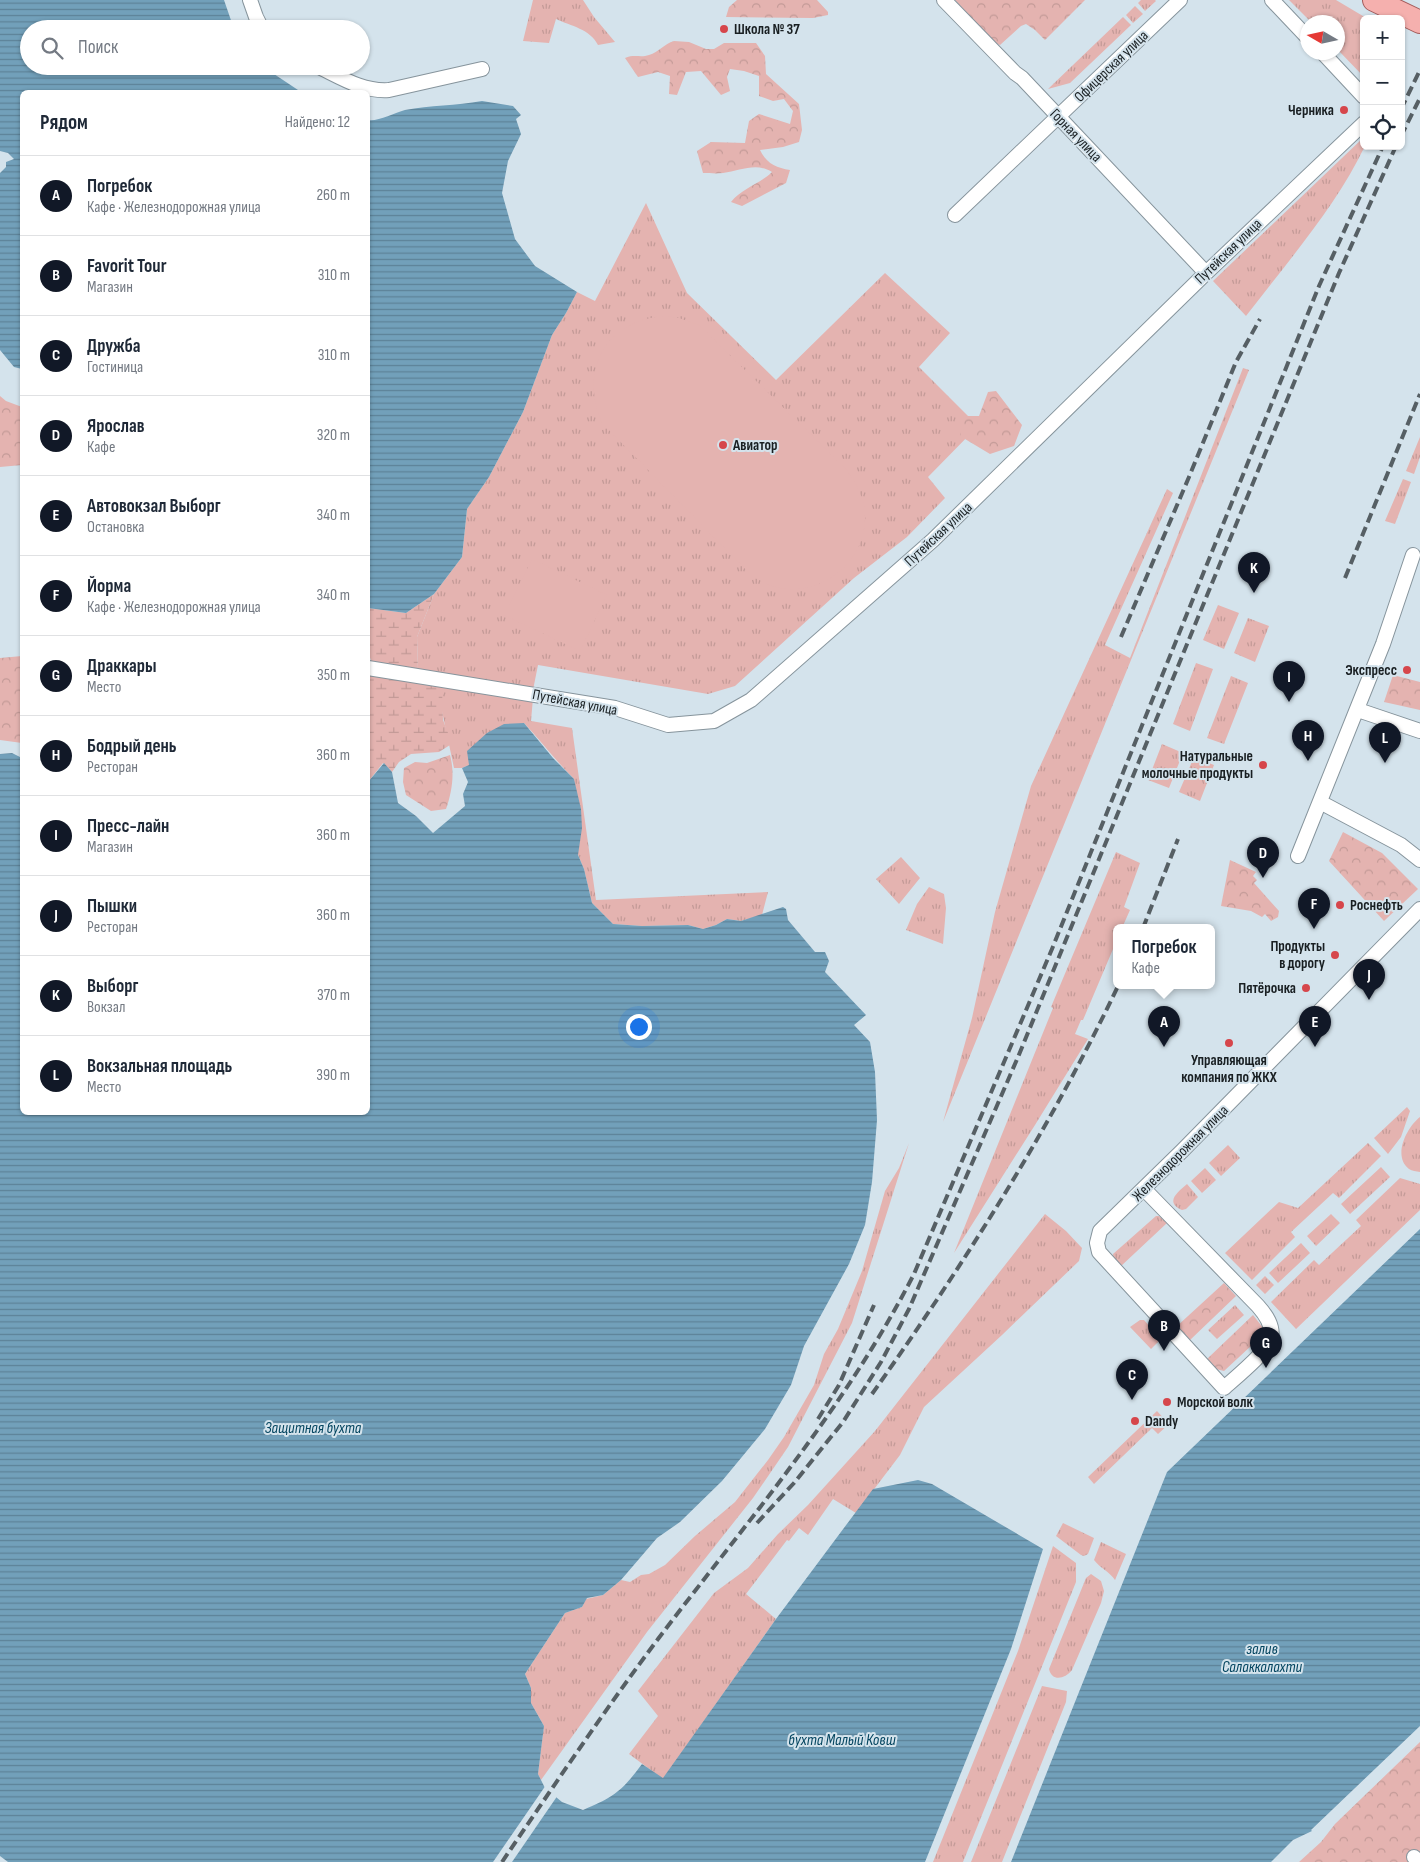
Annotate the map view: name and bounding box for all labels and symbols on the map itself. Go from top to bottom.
north arrow [1300,15,1345,60]
place label: Школа № 37 [734,20,800,39]
marker: Школа № 37 [718,23,730,35]
street label: Офицерская улица [1070,26,1152,106]
place label: Черника [1288,101,1334,120]
marker: Черника [1338,104,1350,116]
street label: Горная улица [1046,105,1106,166]
street label: Путейская улица [1191,215,1266,288]
place label: Авиатор [732,436,778,455]
marker: Авиатор [717,439,729,451]
street label: Путейская улица [900,498,976,571]
pin: K [1238,552,1270,593]
pin: I [1273,661,1305,702]
place label: Экспресс [1345,661,1397,680]
marker: Экспресс [1401,664,1413,676]
street label: Путейская улица [531,685,619,720]
pin: H [1292,720,1324,761]
pin: L [1369,722,1401,763]
place label: Натуральные молочные продукты [1142,747,1253,783]
marker: Натуральные молочные продукты [1257,759,1269,771]
pin: D [1247,837,1279,878]
pin: F [1298,888,1330,929]
place label: Роснефть [1350,896,1403,915]
marker: Роснефть [1334,899,1346,911]
place label: Продукты в дорогу [1270,937,1326,973]
marker: Продукты в дорогу [1329,949,1341,961]
pin: J [1353,959,1385,1000]
place label: Пятёрочка [1238,979,1296,998]
marker: Пятёрочка [1300,982,1312,994]
pin: A [1148,1006,1180,1047]
pin: E [1299,1006,1331,1047]
your location [626,1014,652,1040]
marker: Управляющая компания по ЖКХ [1223,1037,1235,1049]
place label: Управляющая компания по ЖКХ [1181,1051,1277,1087]
street label: Железнодорожная улица [1128,1101,1233,1206]
pin: B [1148,1310,1180,1351]
pin: G [1250,1327,1282,1368]
pin: C [1116,1359,1148,1400]
place label: Морской волк [1177,1393,1253,1412]
marker: Морской волк [1161,1396,1173,1408]
place label: Dandy [1145,1412,1179,1431]
marker: Dandy [1129,1415,1141,1427]
water label: Защитная бухта [265,1419,362,1438]
water label: залив Салаккалахти [1222,1640,1303,1677]
water label: бухта Малый Ковш [788,1731,896,1750]

